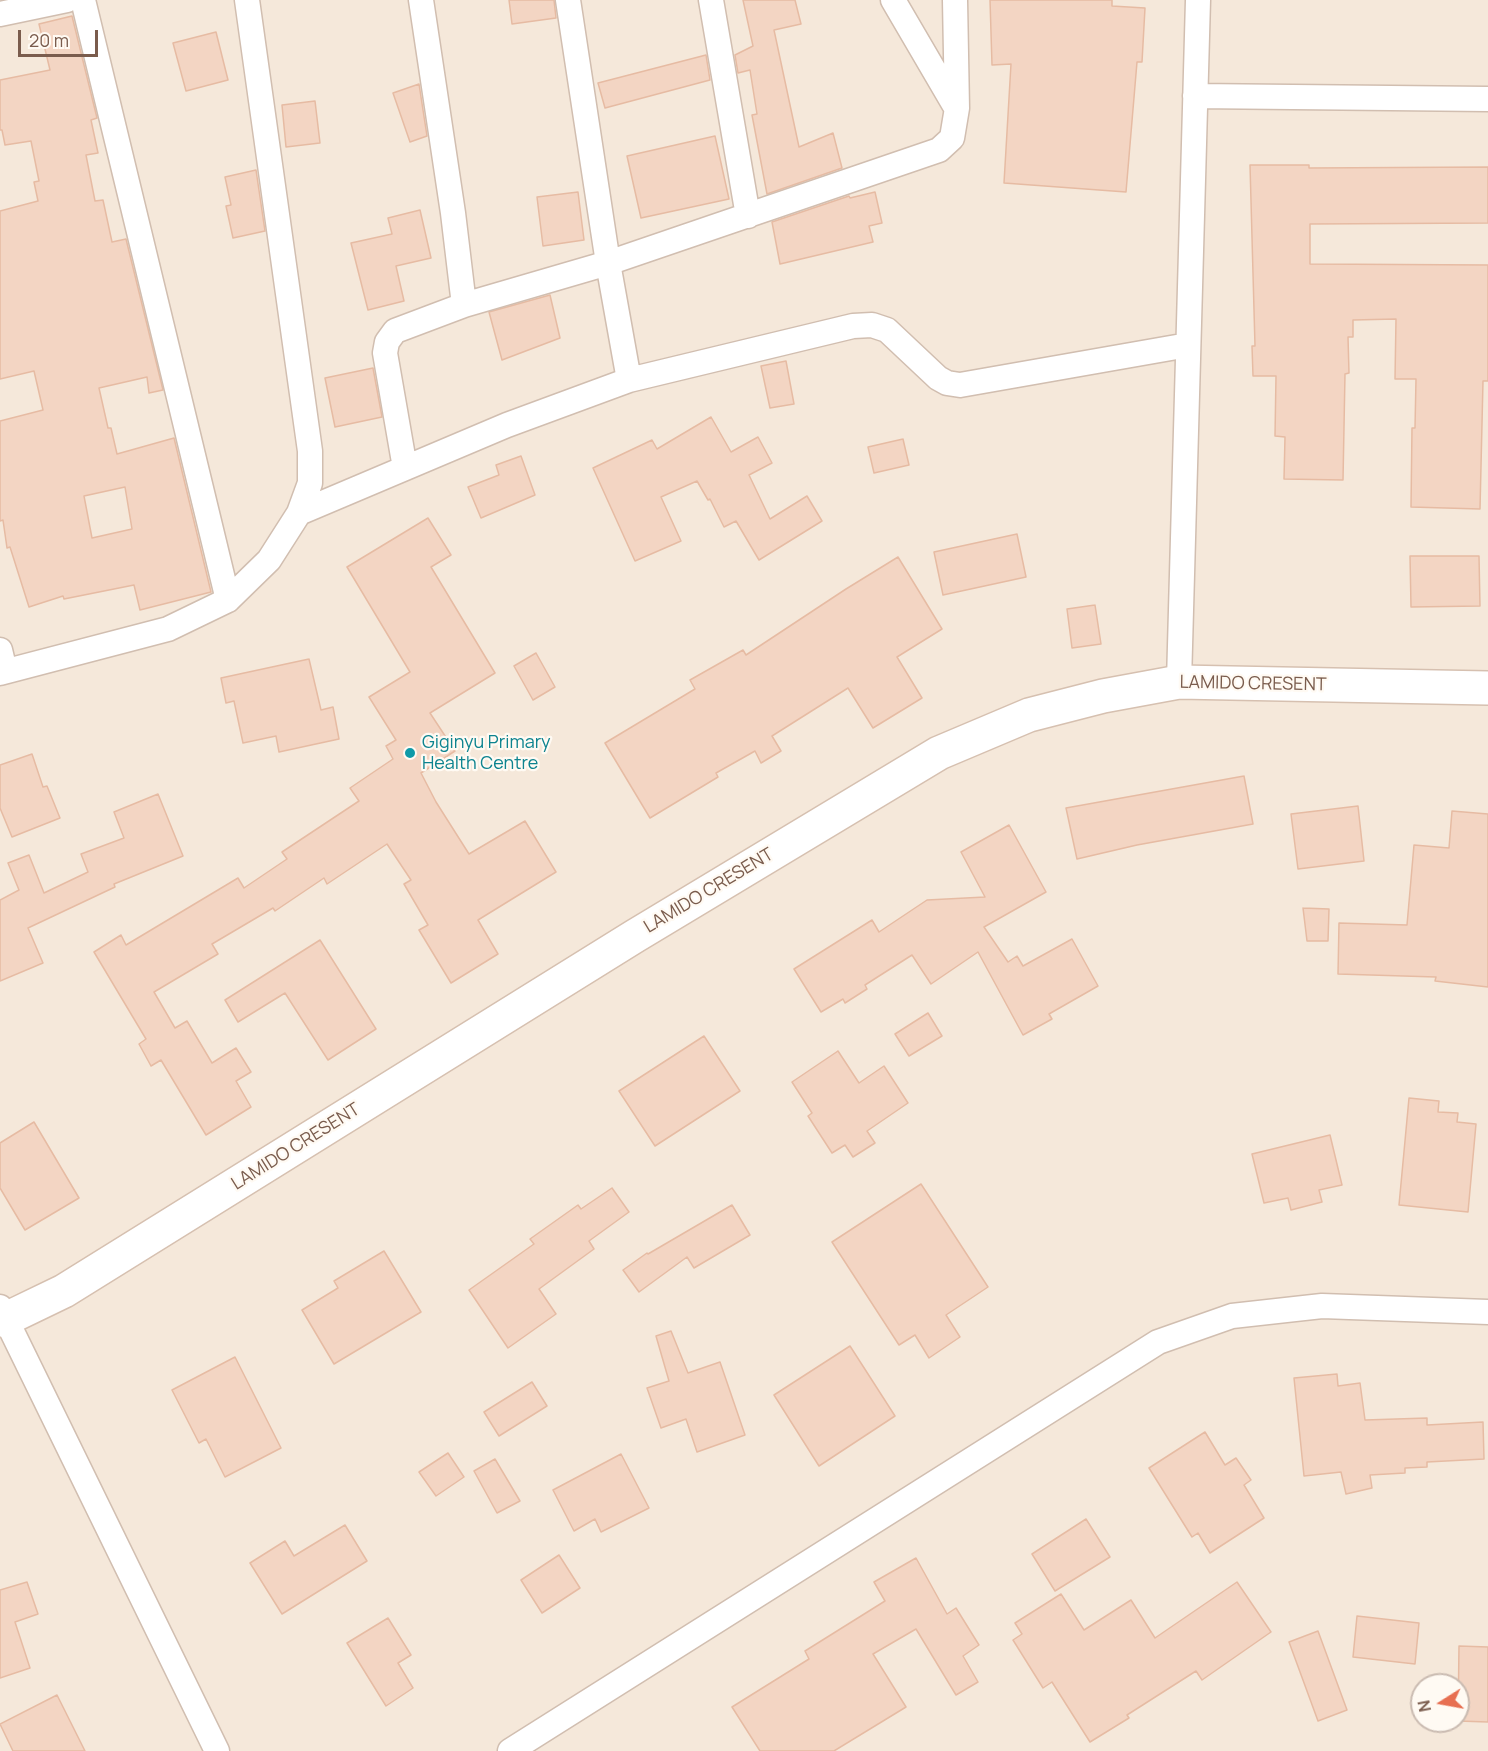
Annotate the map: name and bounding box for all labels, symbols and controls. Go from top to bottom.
scale bar [21,18,100,56]
text: 20 m [29,28,69,52]
street label: LAMIDO CRESENT [1179,672,1327,696]
place label: Giginyu Primary Health Centre [422,732,551,774]
marker: Giginyu Primary Health Centre [403,746,417,760]
street label: LAMIDO CRESENT [640,844,778,938]
street label: LAMIDO CRESENT [228,1099,364,1195]
north arrow [1410,1673,1470,1733]
text: N [1412,1698,1436,1714]

